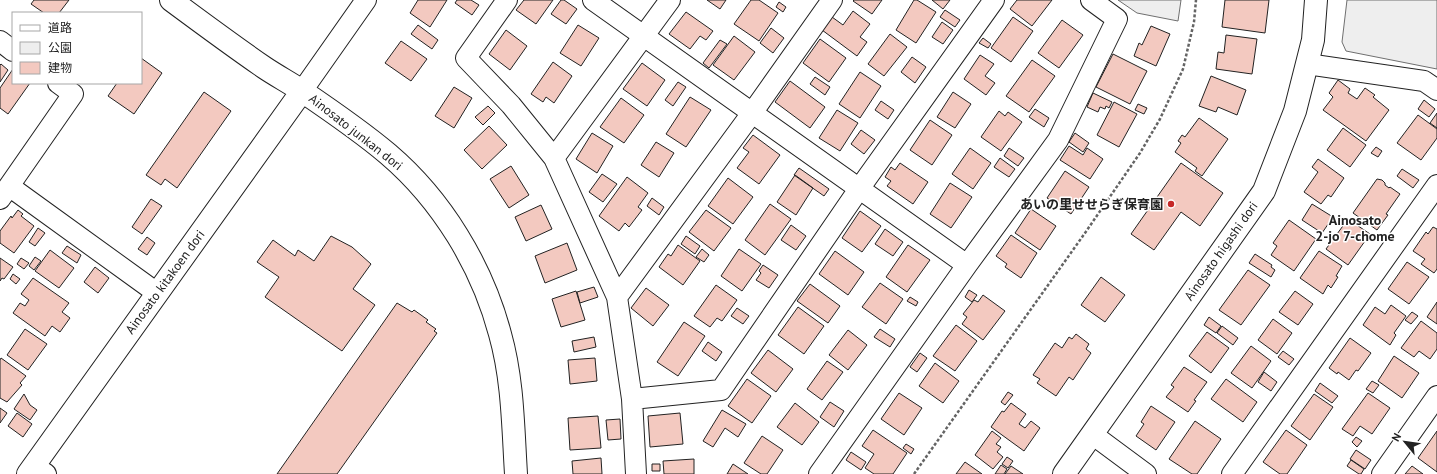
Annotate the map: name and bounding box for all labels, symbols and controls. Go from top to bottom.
legend [12,12,142,84]
text: 道路 [48,20,72,35]
text: 公園 [48,40,72,55]
text: 建物 [48,60,72,75]
street label: Ainosato junkan dori [306,90,406,174]
place label: あいの里せせらぎ保育園 [1020,196,1163,213]
street label: Ainosato higashi dori [1180,198,1262,304]
marker: あいの里せせらぎ保育園 [1166,199,1176,209]
district label: Ainosato 2-jo 7-chome [1315,211,1395,245]
street label: Ainosato kitakoen dori [122,227,208,337]
north arrow [1385,422,1425,462]
text: N [1388,431,1404,444]

